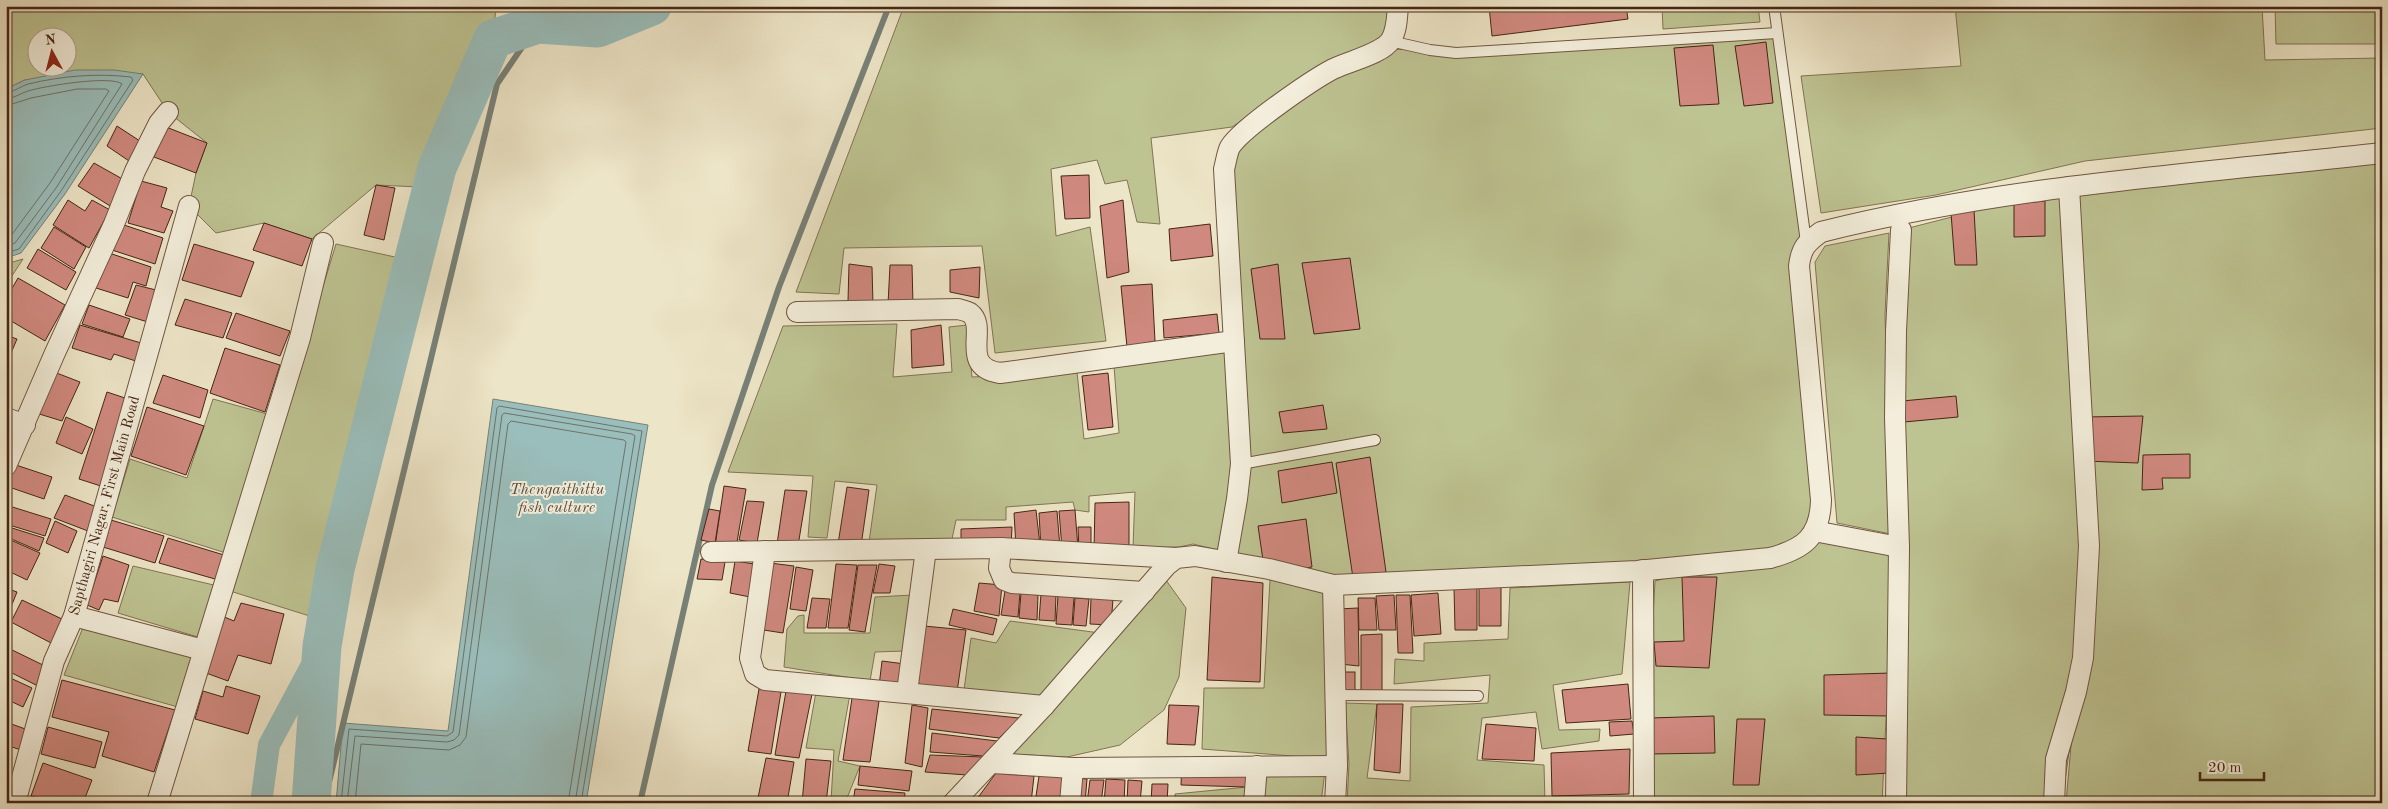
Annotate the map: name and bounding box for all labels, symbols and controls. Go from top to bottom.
north arrow [28,28,78,78]
text: N [44,32,57,48]
street label: Sapthagiri Nagar, First Main Road [67,394,143,617]
water label: Thengaithittu fish culture [510,482,604,516]
scale bar [2200,749,2264,781]
text: 20 m [2208,761,2242,776]

